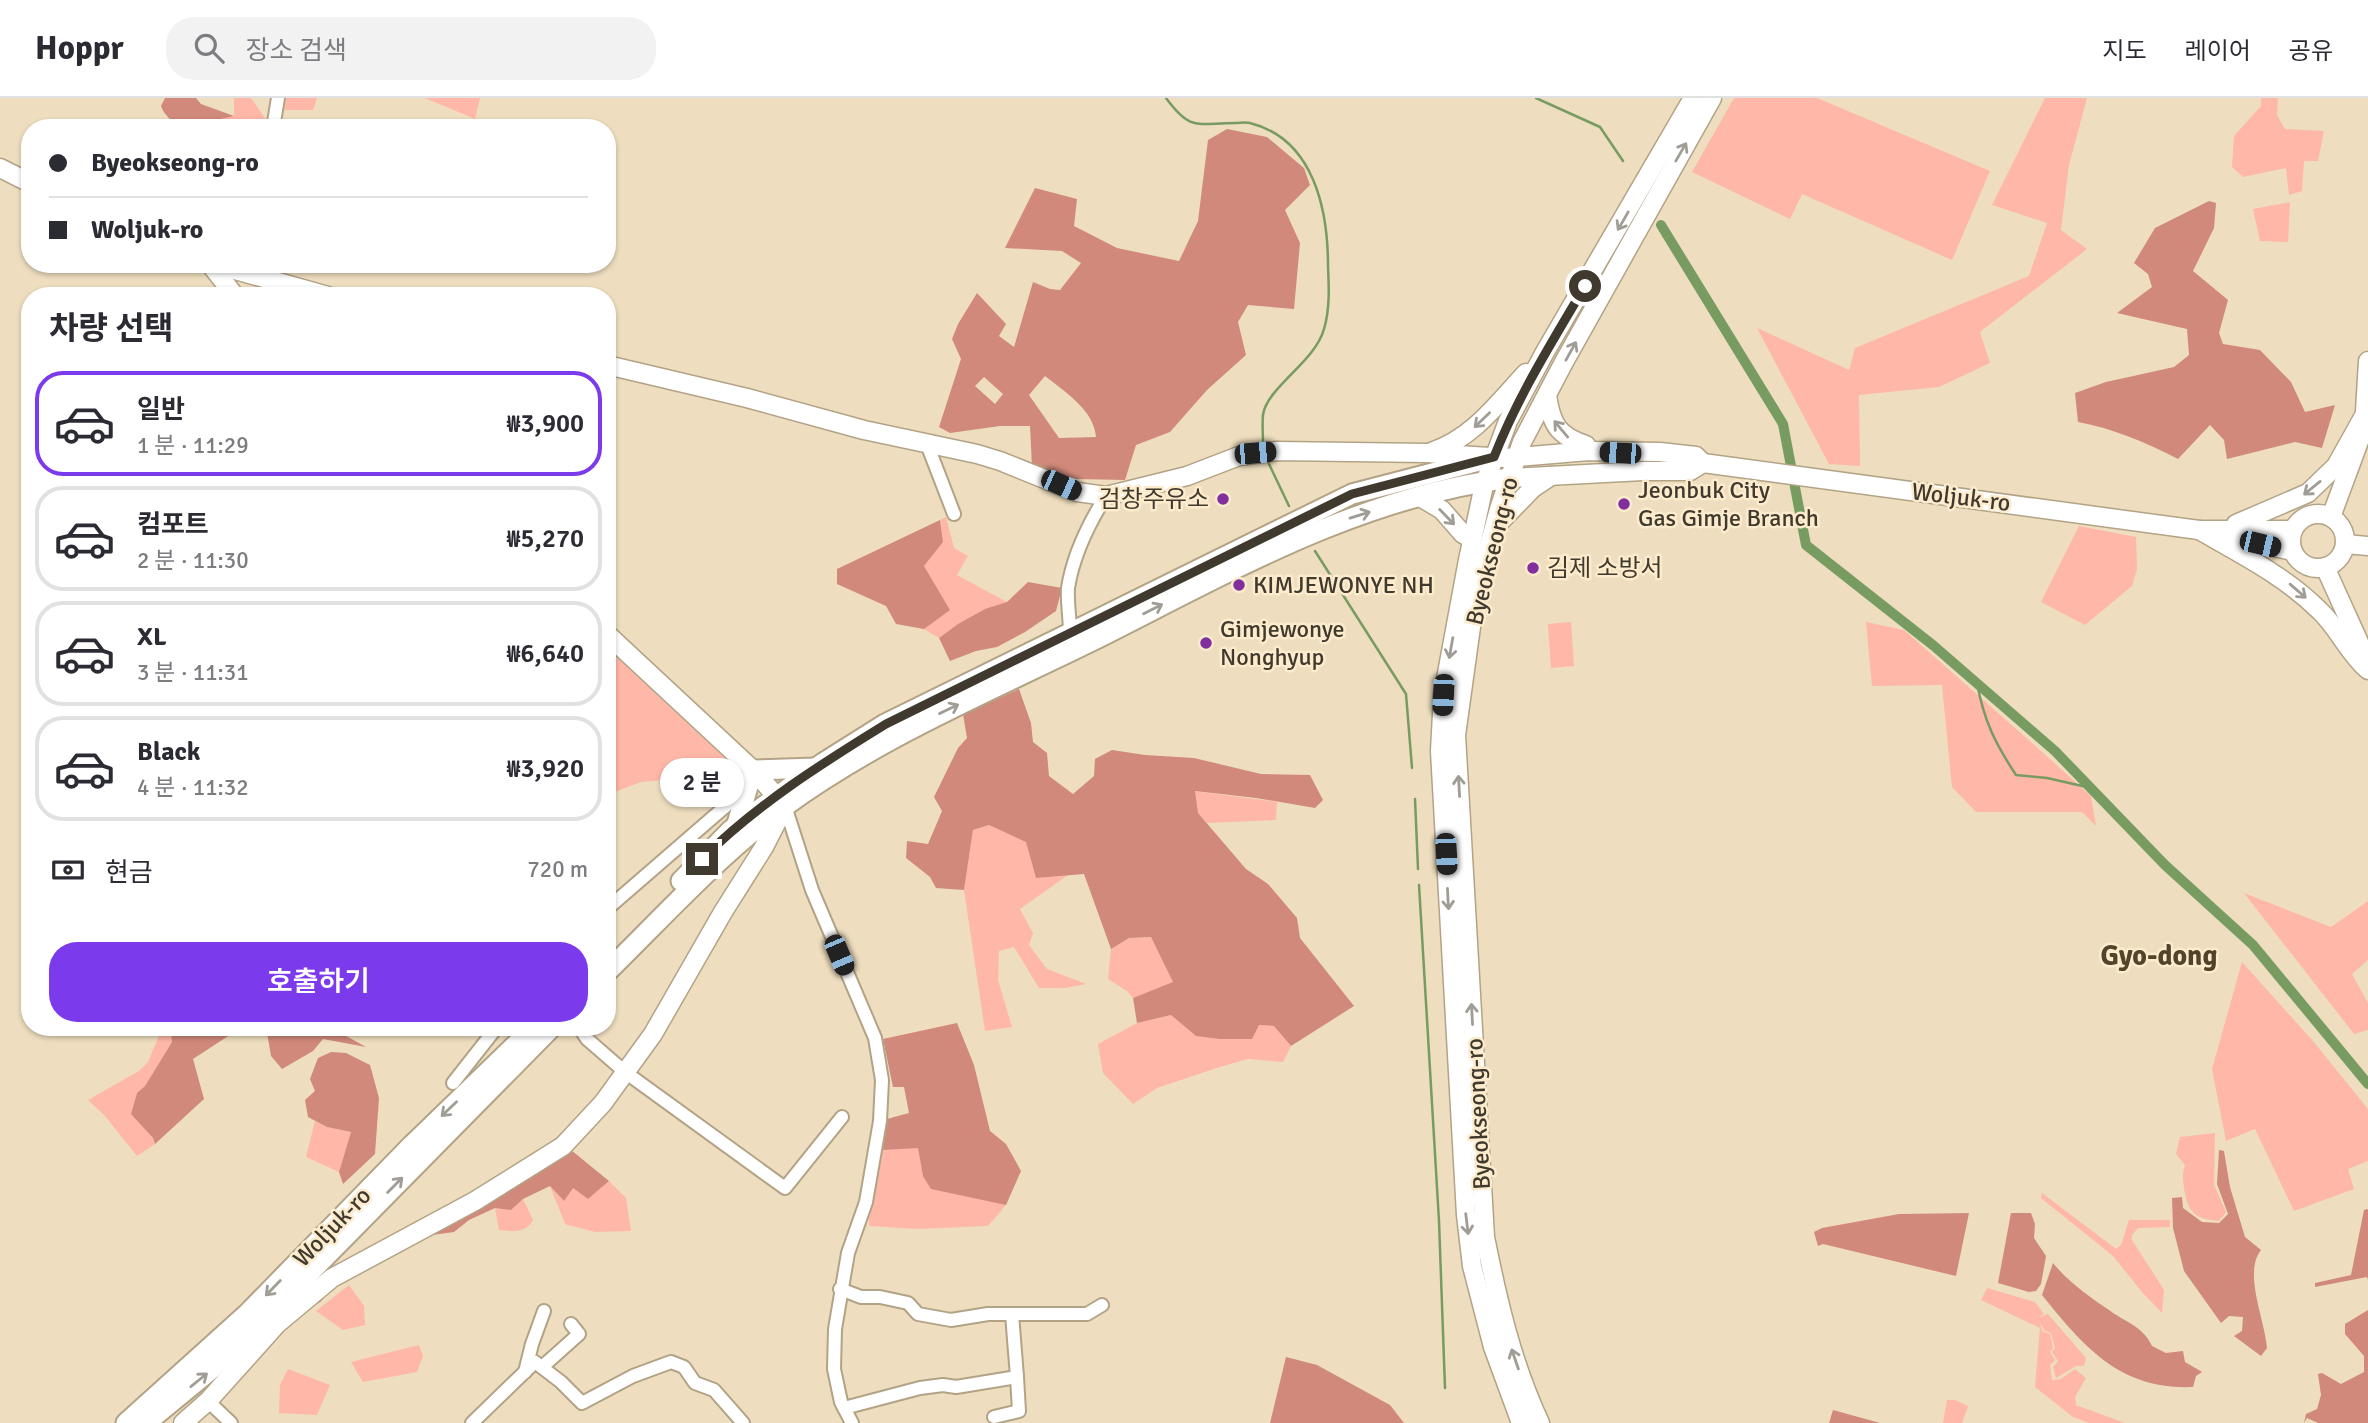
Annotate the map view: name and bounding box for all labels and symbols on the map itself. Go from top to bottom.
one-way arrow [1674,143,1688,163]
one-way arrow [1616,211,1630,231]
route start [1569,270,1601,302]
one-way arrow [1565,341,1578,362]
one-way arrow [1473,411,1490,428]
one-way arrow [1553,420,1569,438]
car [1234,441,1277,465]
car [1599,441,1642,465]
car [1038,467,1085,503]
street label: Byeokseong-ro [1459,474,1525,628]
place label: Jeonbuk City Gas Gimje Branch [1638,475,1819,533]
street label: Woljuk-ro [1910,476,2012,518]
one-way arrow [2303,481,2321,496]
place label: 검창주유소 [1099,484,1209,514]
marker: 검창주유소 [1215,491,1231,507]
marker: Jeonbuk City Gas Gimje Branch [1616,496,1632,512]
one-way arrow [1348,507,1370,520]
one-way arrow [1439,508,1456,525]
car [2238,529,2283,559]
place label: 김제 소방서 [1547,553,1663,583]
marker: 김제 소방서 [1525,560,1541,576]
place label: KIMJEWONYE NH [1253,570,1434,600]
marker: KIMJEWONYE NH [1231,577,1247,593]
one-way arrow [2289,583,2307,599]
one-way arrow [1142,602,1163,616]
place label: Gimjewonye Nonghyup [1220,614,1345,672]
marker: Gimjewonye Nonghyup [1198,635,1214,651]
one-way arrow [1444,636,1457,659]
car [1432,673,1455,717]
one-way arrow [938,702,959,716]
callout: 2 분 [660,758,744,806]
one-way arrow [1453,775,1466,798]
car [1435,832,1458,876]
route end [686,843,718,875]
one-way arrow [1442,888,1455,910]
car [822,932,857,978]
district label: Gyo-dong [2101,939,2217,973]
one-way arrow [1466,1002,1479,1025]
street label: Byeokseong-ro [1459,1037,1497,1191]
one-way arrow [441,1100,458,1117]
one-way arrow [387,1177,404,1194]
street label: Woljuk-ro [287,1181,377,1273]
one-way arrow [1460,1212,1473,1235]
one-way arrow [264,1279,281,1296]
one-way arrow [1508,1349,1520,1371]
one-way arrow [190,1372,208,1387]

